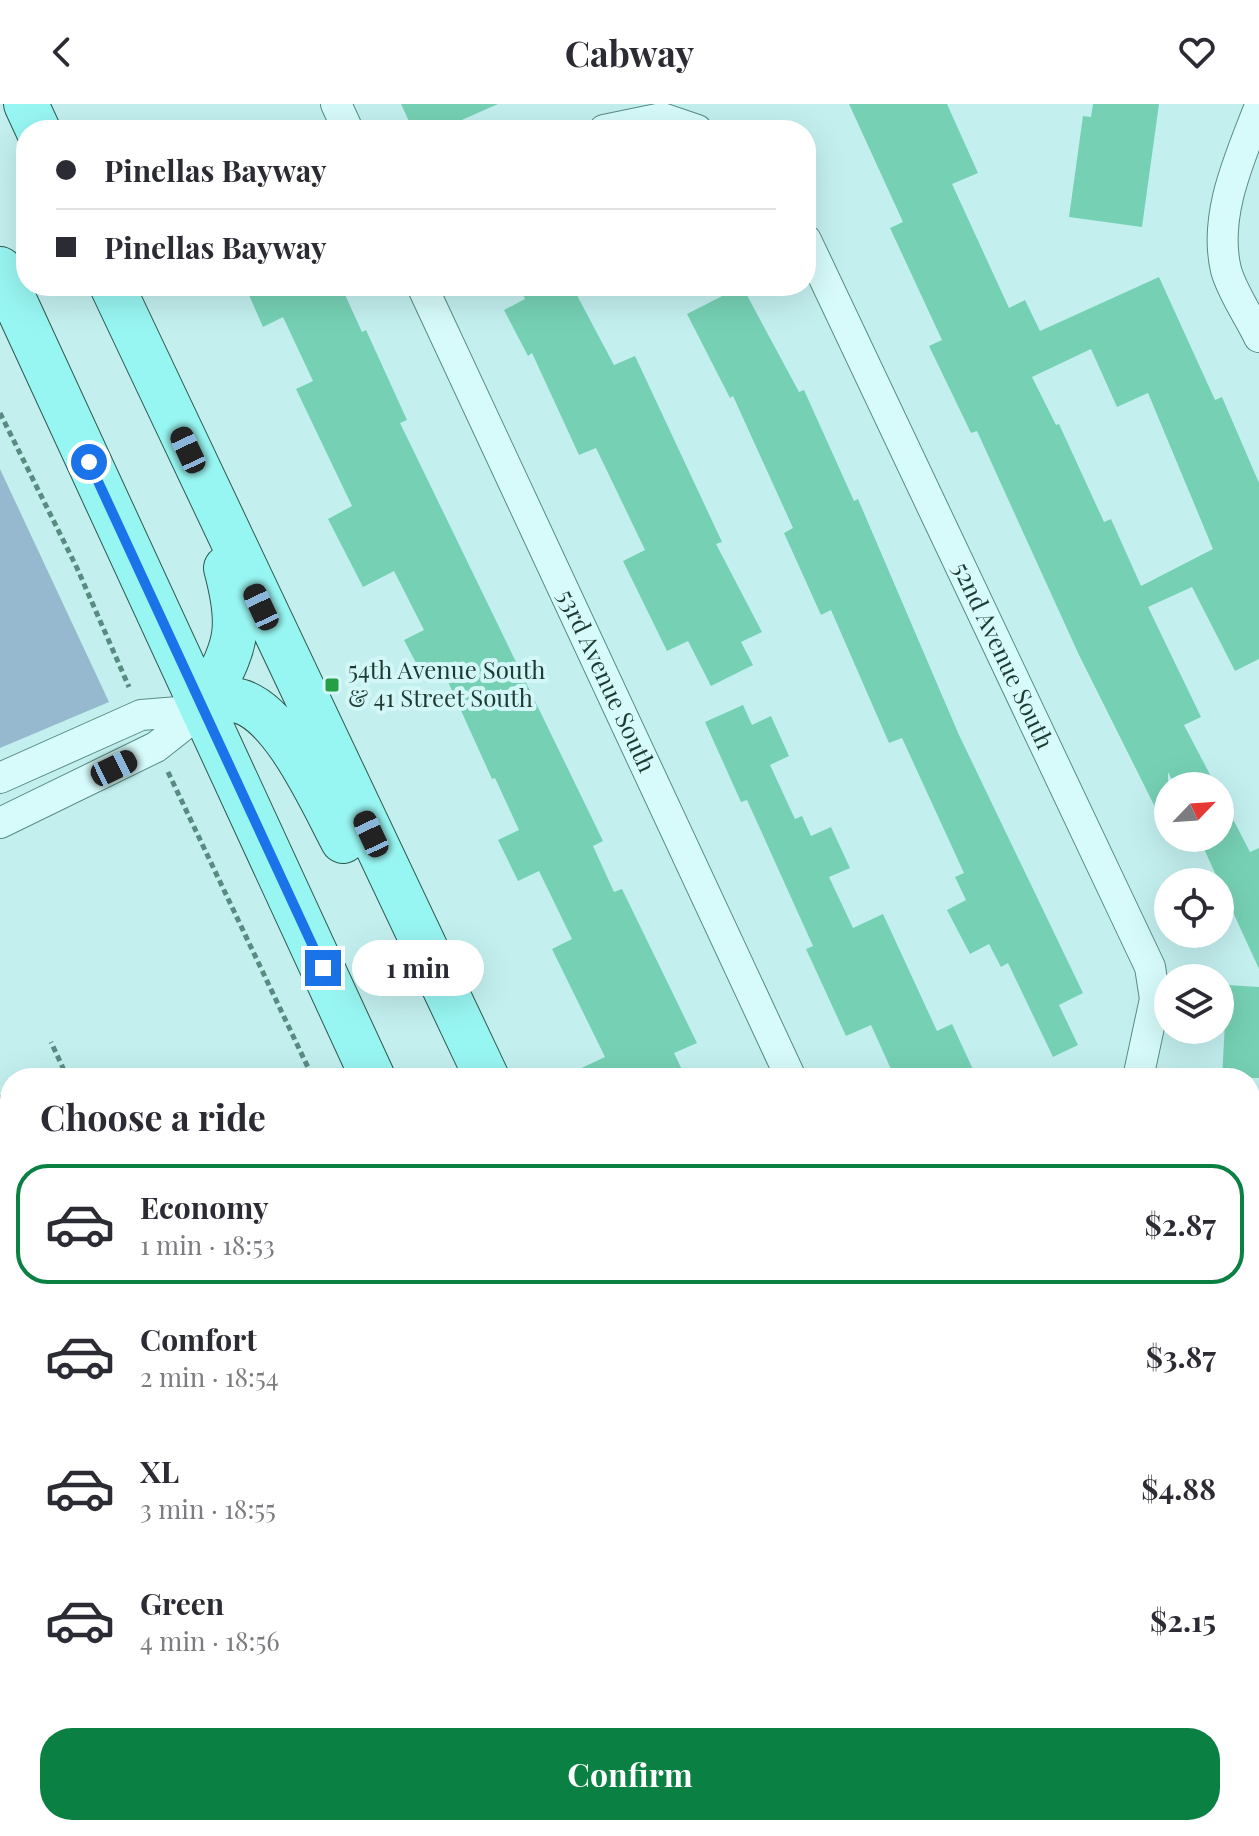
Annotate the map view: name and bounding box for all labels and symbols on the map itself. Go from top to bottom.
car [167,423,209,477]
route start [71,444,107,480]
street label: 52nd Avenue South [947,556,1062,753]
car [240,580,282,634]
street label: 53rd Avenue South [552,584,664,777]
place label: 54th Avenue South & 41 Street South [348,653,545,713]
marker: 54th Avenue South & 41 Street South [323,676,341,694]
car [87,747,141,789]
north arrow [1154,772,1234,852]
car [350,807,392,861]
callout: 1 min [351,940,483,996]
route end [305,950,341,986]

